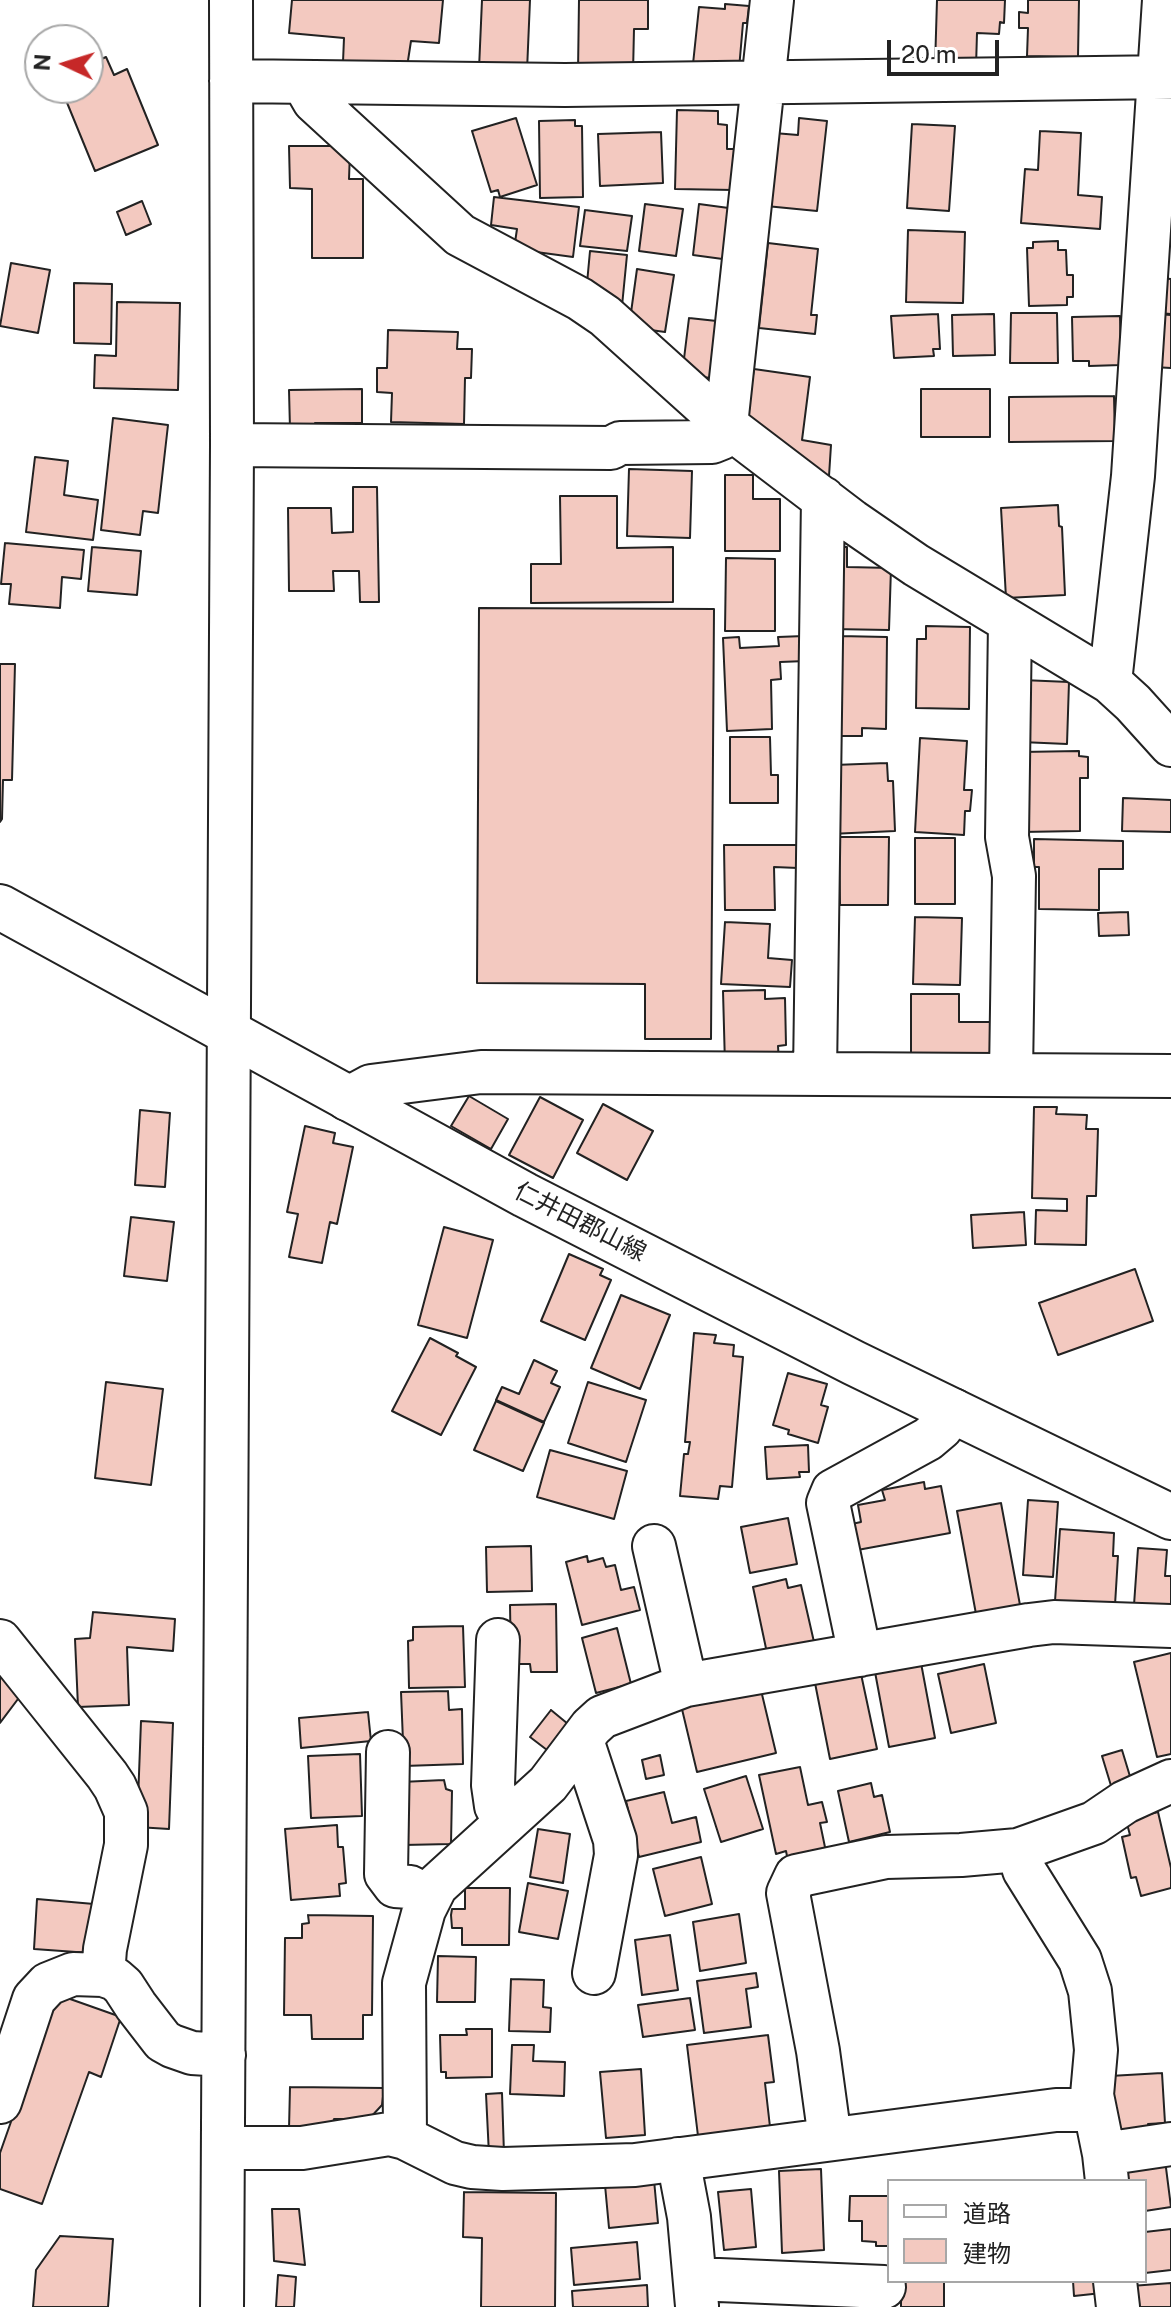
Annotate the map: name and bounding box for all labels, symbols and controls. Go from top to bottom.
north arrow [24,24,104,104]
scale bar [891,24,1003,74]
text: 20 m [901,40,957,68]
text: N [28,53,56,72]
street label: 仁井田郡山線 [509,1176,651,1268]
legend [887,2179,1147,2283]
text: 道路 [963,2199,1011,2227]
text: 建物 [963,2239,1011,2267]

